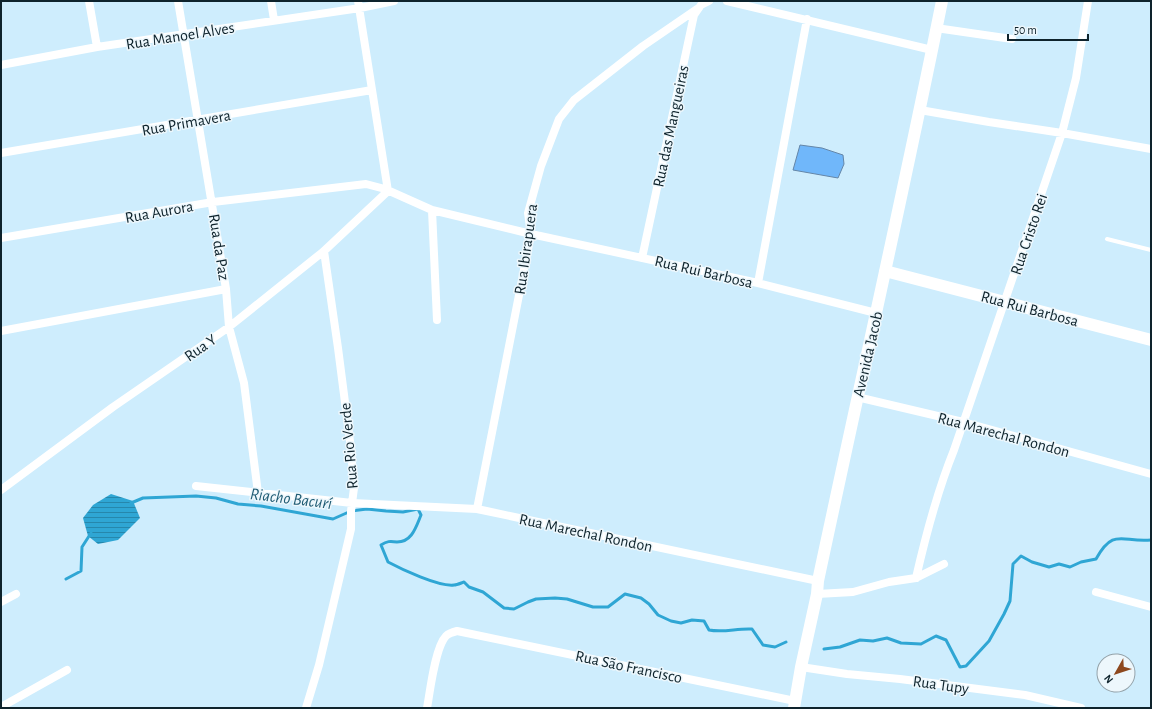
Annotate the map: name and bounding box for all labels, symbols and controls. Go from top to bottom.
scale bar [1008,16,1088,42]
street label: Rua Manoel Alves [125,20,236,52]
text: 50 m [1014,24,1037,36]
street label: Rua das Mangueiras [650,64,692,189]
street label: Rua Primavera [140,107,232,139]
street label: Rua Cristo Rei [1008,192,1050,277]
street label: Rua Aurora [124,198,195,226]
street label: Rua Ibirapuera [512,203,540,296]
street label: Rua da Paz [206,213,232,282]
street label: Rua Rui Barbosa [653,253,754,291]
street label: Rua Rui Barbosa [979,288,1080,330]
street label: Avenida Jacob [850,310,886,399]
street label: Rua Y [182,331,220,364]
street label: Rua Rio Verde [337,402,361,490]
street label: Rua Marechal Rondon [936,410,1071,460]
water label: Riacho Bacurí [249,485,334,512]
street label: Rua Marechal Rondon [518,511,654,555]
street label: Rua São Francisco [574,648,684,686]
north arrow [1096,653,1136,693]
street label: Rua Tupy [912,673,970,698]
text: N [1102,673,1115,685]

